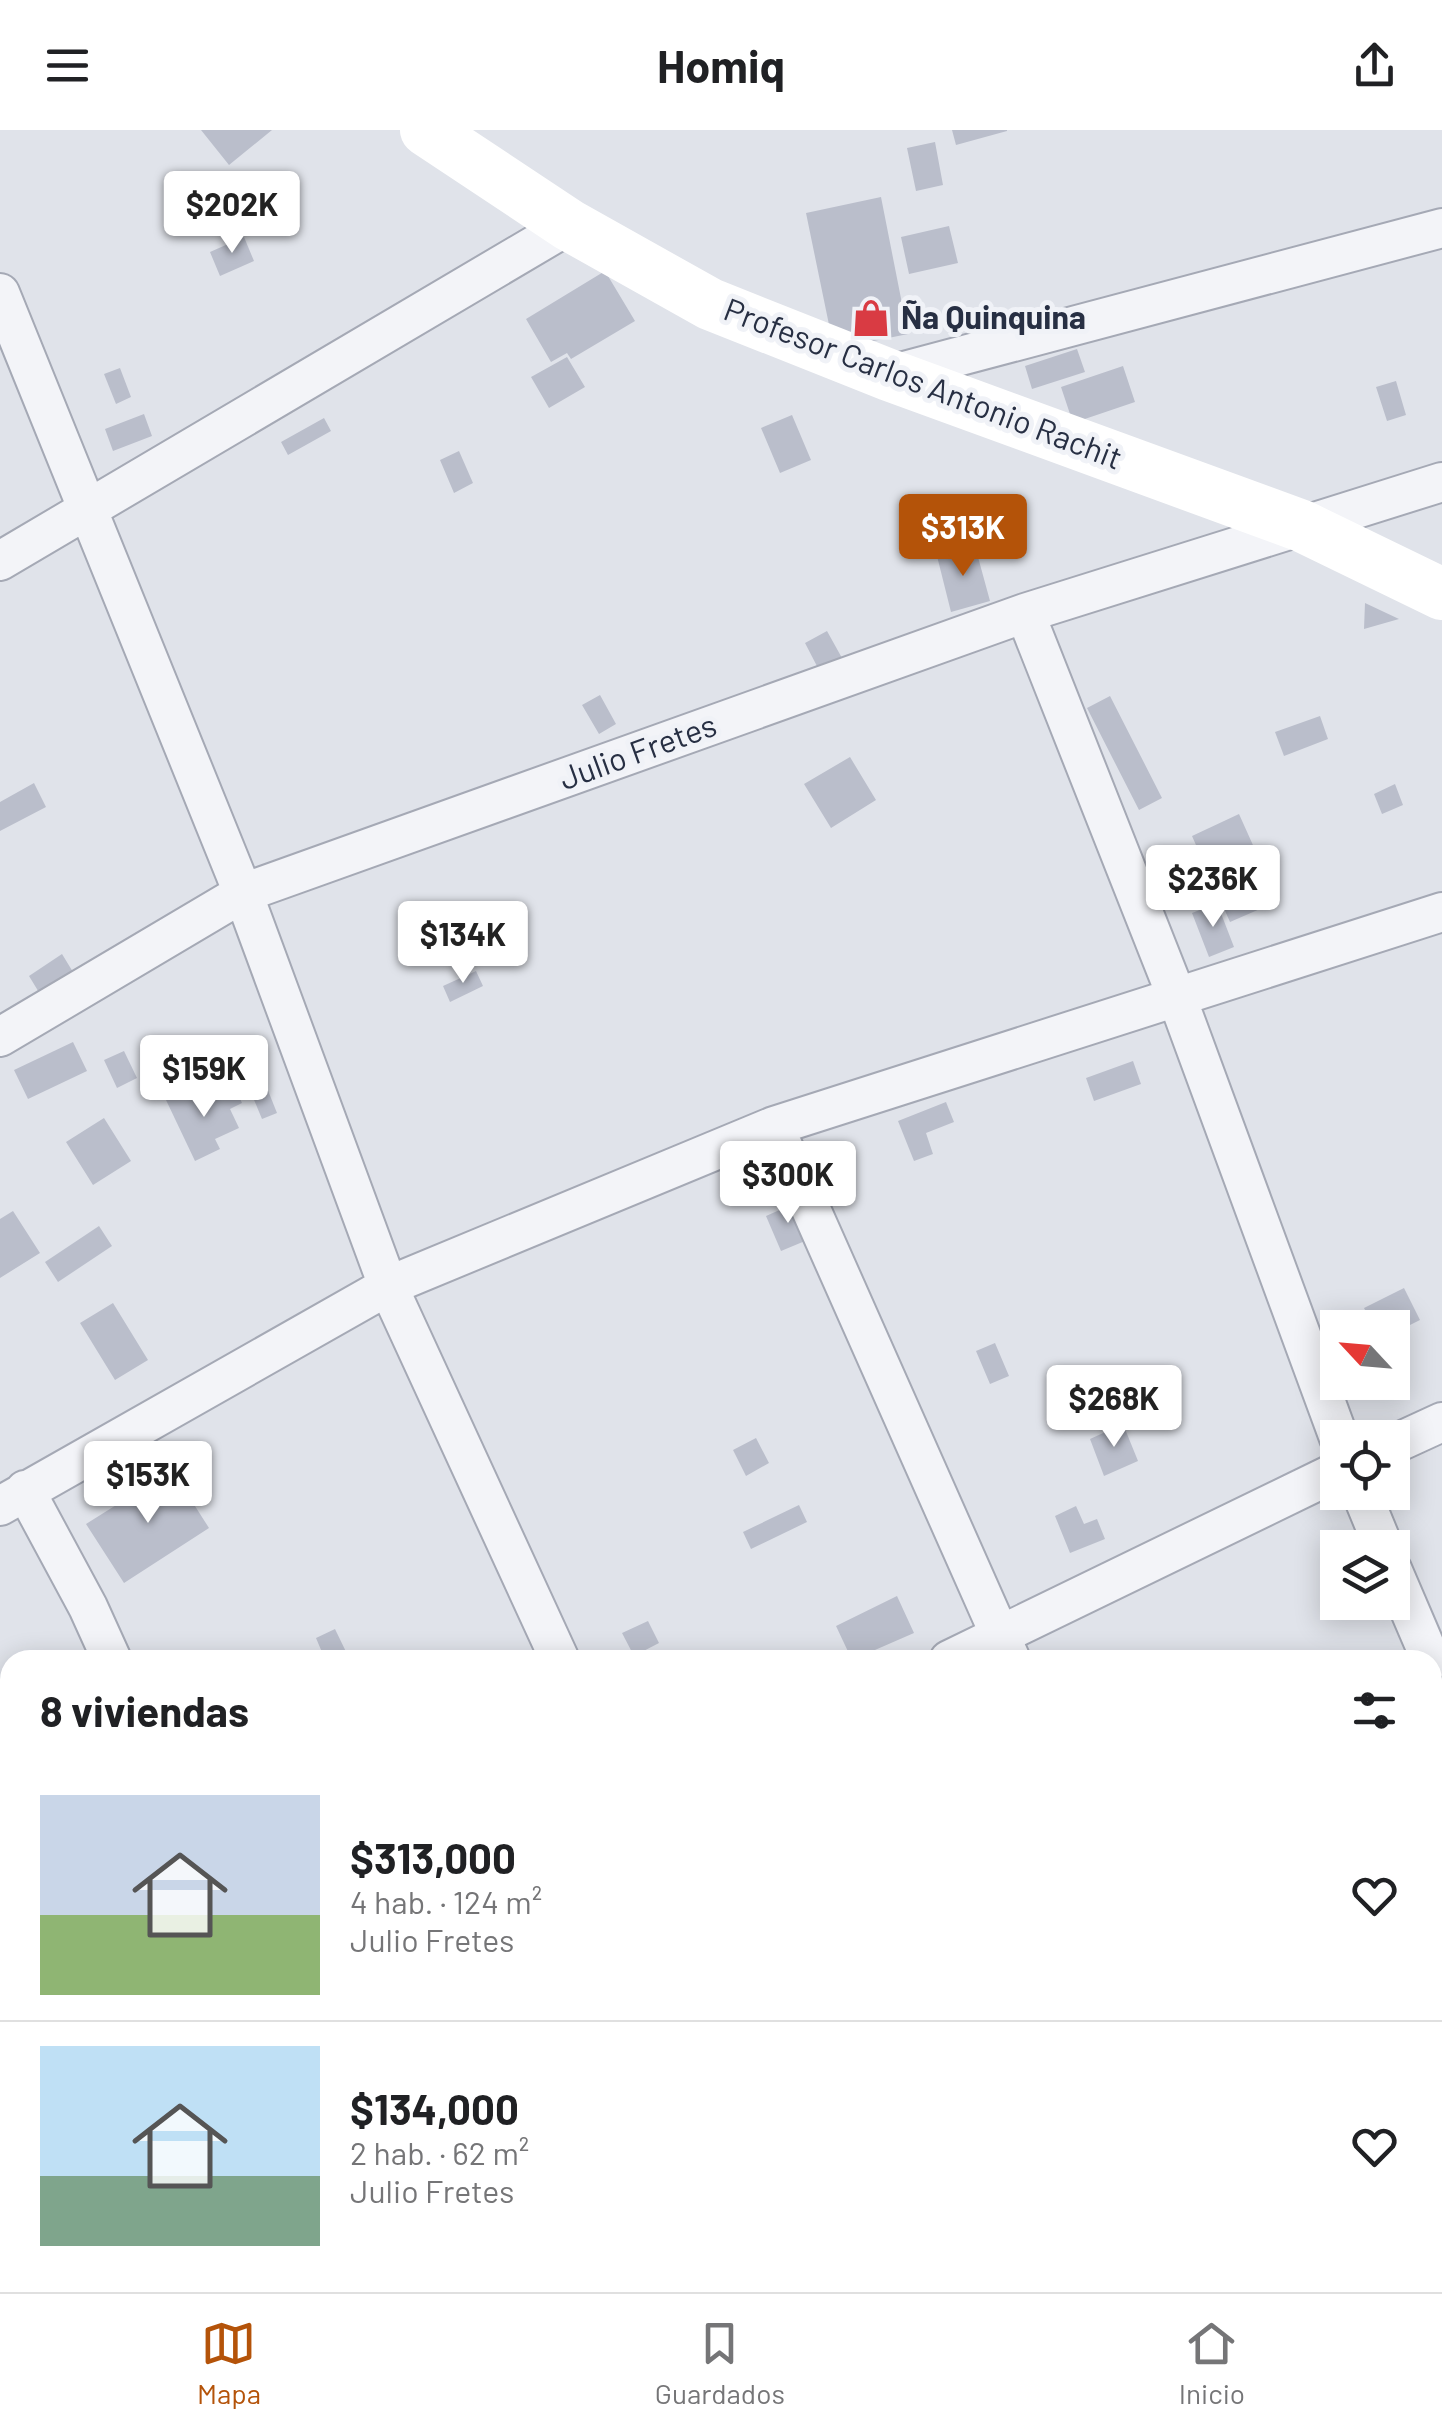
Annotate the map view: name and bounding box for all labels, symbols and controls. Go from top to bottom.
icon: menu [40,38,95,93]
text: Homiq [657,38,785,92]
icon: share [1347,38,1402,93]
pin: $202K [162,171,302,256]
text: $202K [186,184,278,222]
street label: Profesor Carlos Antonio Rachit [719,289,1128,476]
shop icon: Ña Quinquina [850,297,892,339]
place label: Ña Quinquina [901,297,1086,335]
pin: $313K [893,494,1033,579]
text: $313K [921,507,1005,545]
street label: Julio Fretes [554,704,721,796]
pin: $236K [1143,845,1283,930]
text: $236K [1168,858,1258,896]
pin: $134K [393,901,533,986]
text: $134K [420,914,506,952]
pin: $159K [134,1035,274,1120]
text: $159K [162,1048,246,1086]
pin: $300K [718,1141,858,1226]
text: $300K [742,1154,834,1192]
north arrow [1320,1310,1410,1400]
map controls [1320,1310,1410,1620]
pin: $268K [1044,1365,1184,1450]
text: $268K [1069,1378,1159,1416]
button: locate [1320,1420,1410,1510]
pin: $153K [78,1441,218,1526]
text: $153K [106,1454,190,1492]
button: layers [1320,1530,1410,1620]
icon: filters [1347,1683,1402,1738]
text: 8 viviendas [40,1685,249,1735]
text: $313,000 [350,1832,516,1882]
icon: home [120,1835,240,1955]
icon: heart [1347,1868,1402,1923]
text: 4 hab. · 124 m² [350,1882,542,1920]
text: Julio Fretes [350,1920,514,1958]
text: $134,000 [350,2083,519,2133]
icon: home [120,2086,240,2206]
icon: heart [1347,2119,1402,2174]
text: 2 hab. · 62 m² [350,2133,529,2171]
text: Julio Fretes [350,2171,514,2209]
tab: Mapa [197,2316,261,2410]
tab: Guardados [655,2316,785,2410]
tab: Inicio [1179,2316,1245,2410]

